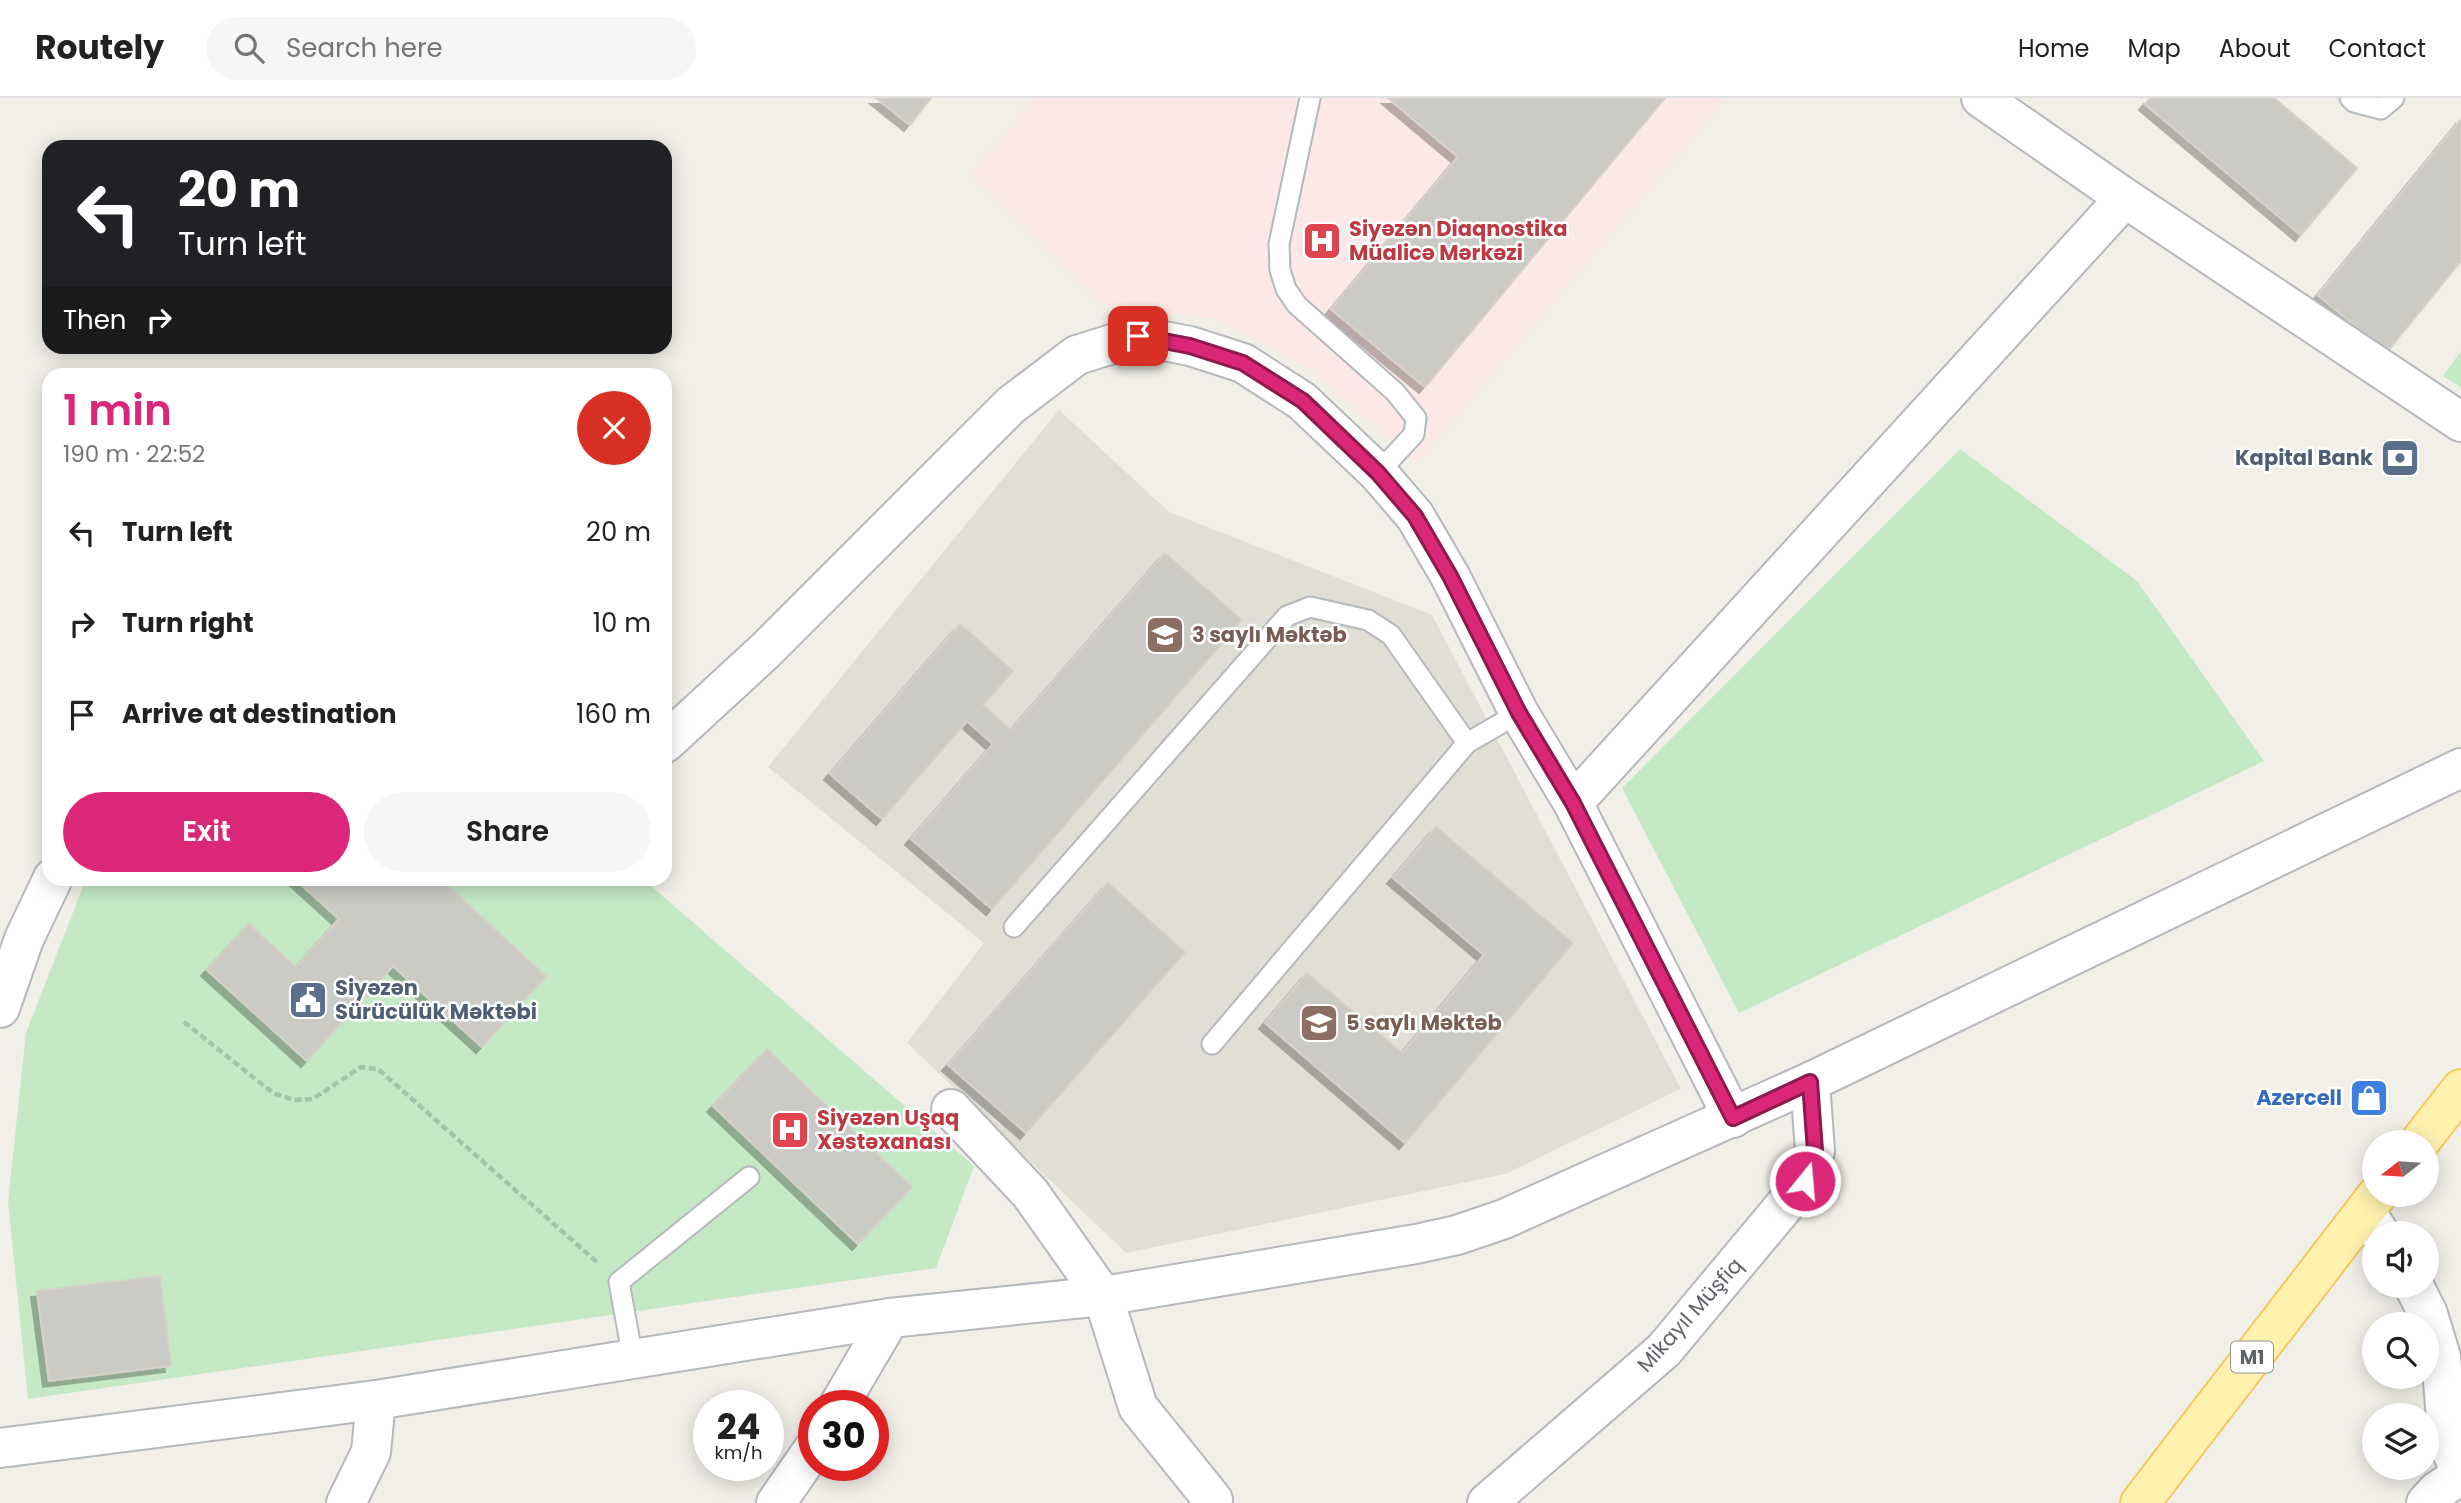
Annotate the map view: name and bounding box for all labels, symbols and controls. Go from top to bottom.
search box [206,17,696,80]
text: Routely [35,24,164,71]
icon: search [230,29,268,67]
text: Search here [286,30,443,66]
text: Home [2018,32,2090,65]
text: Map [2128,32,2181,65]
text: About [2219,32,2290,65]
text: Contact [2328,32,2426,65]
text: 20 m [178,156,300,224]
icon: left [63,168,154,259]
place label: Siyəzən Diaqnostika Müalicə Mərkəzi [1349,214,1567,267]
hospital icon: Siyəzən Diaqnostika Müalicə Mərkəzi [1301,220,1343,262]
text: Turn left [178,221,307,266]
icon: right [140,301,178,339]
text: Then [63,302,126,338]
pin [1108,306,1168,366]
icon: arrive [1119,317,1157,355]
text: 1 min [63,381,172,440]
button: close [577,391,651,465]
bank icon: Kapital Bank [2379,437,2421,479]
text: 190 m · 22:52 [63,438,205,470]
place label: Kapital Bank [2235,443,2373,472]
icon: left [63,514,101,552]
text: Turn left [122,514,233,550]
text: 20 m [586,514,651,550]
icon: right [63,605,101,643]
text: Turn right [122,605,254,641]
text: 10 m [593,605,651,641]
school or university icon: 3 saylı Məktəb [1144,614,1186,656]
place label: 3 saylı Məktəb [1192,620,1347,649]
icon: arrive [63,696,101,734]
text: Arrive at destination [122,696,397,732]
text: 160 m [576,696,651,732]
button: Exit [63,792,350,872]
button: Share [364,792,651,872]
place label: Siyəzən Sürücülük Məktəbi [335,973,537,1026]
public building icon: Siyəzən Sürücülük Məktəbi [287,979,329,1021]
school or university icon: 5 saylı Məktəb [1298,1002,1340,1044]
place label: 5 saylı Məktəb [1346,1008,1502,1037]
shop icon: Azercell [2348,1077,2390,1119]
place label: Azercell [2256,1083,2342,1112]
place label: Siyəzən Uşaq Xəstəxanası [817,1103,959,1156]
hospital icon: Siyəzən Uşaq Xəstəxanası [769,1109,811,1151]
north arrow [2362,1130,2440,1208]
map controls [2362,1130,2439,1480]
position arrow [1768,1144,1842,1218]
button: sound [2362,1221,2439,1298]
street label: Mikayıl Müşfiq [1630,1251,1749,1378]
button: search [2362,1312,2439,1389]
road number: M1 [2231,1342,2273,1372]
speed limit sign: 30 [798,1390,889,1481]
text: 24 [717,1402,760,1451]
button: layers [2362,1403,2439,1480]
text: km/h [715,1440,762,1465]

